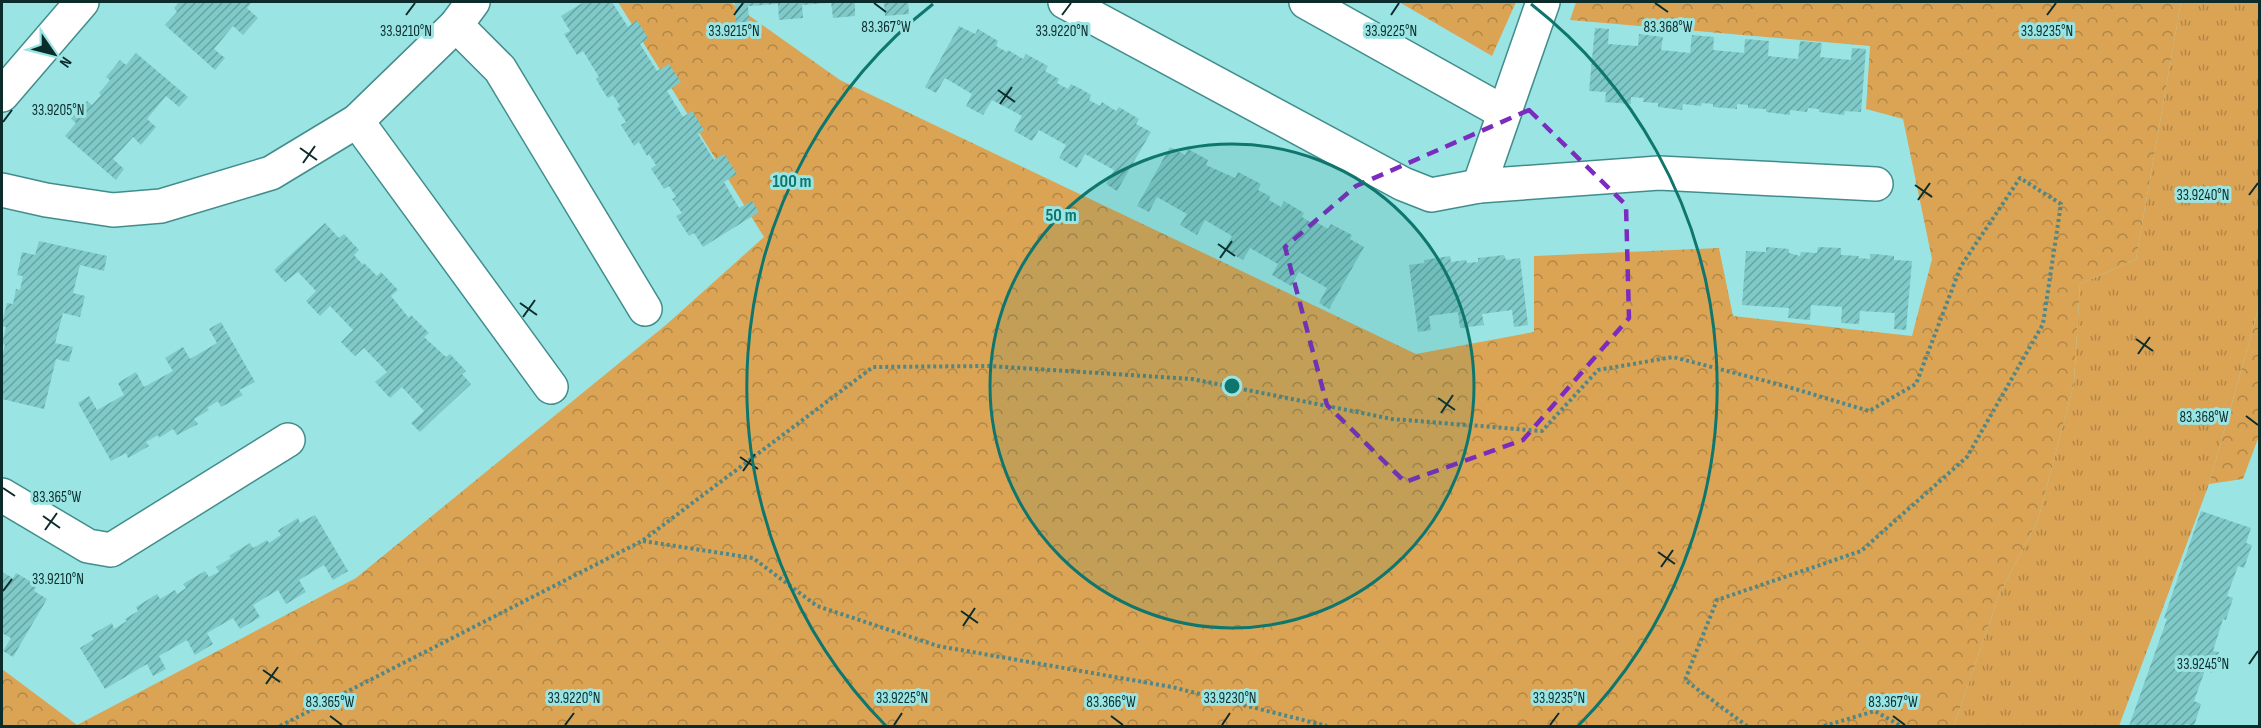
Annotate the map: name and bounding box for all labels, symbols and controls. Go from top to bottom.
text: 83.367°W [861,18,911,37]
text: 83.368°W [1643,18,1693,37]
text: 33.9210°N [380,22,432,41]
text: 33.9215°N [708,22,760,41]
text: 33.9220°N [1036,22,1088,41]
text: 33.9225°N [1365,22,1417,41]
text: 33.9235°N [2021,22,2073,41]
north arrow [24,24,84,84]
text: N [55,53,75,71]
text: 33.9205°N [32,101,84,120]
text: 100 m [773,171,812,192]
text: 33.9240°N [2177,186,2229,205]
text: 50 m [1045,205,1077,226]
centre of rings [1222,376,1242,396]
text: 83.368°W [2179,408,2229,427]
text: 83.365°W [33,488,82,507]
text: 33.9210°N [32,570,84,589]
text: 33.9245°N [2177,655,2229,674]
text: 33.9220°N [548,689,600,708]
text: 33.9225°N [876,689,928,708]
text: 33.9230°N [1203,689,1257,708]
text: 33.9235°N [1533,689,1585,708]
text: 83.365°W [306,693,355,712]
text: 83.366°W [1086,693,1136,712]
text: 83.367°W [1868,693,1918,712]

